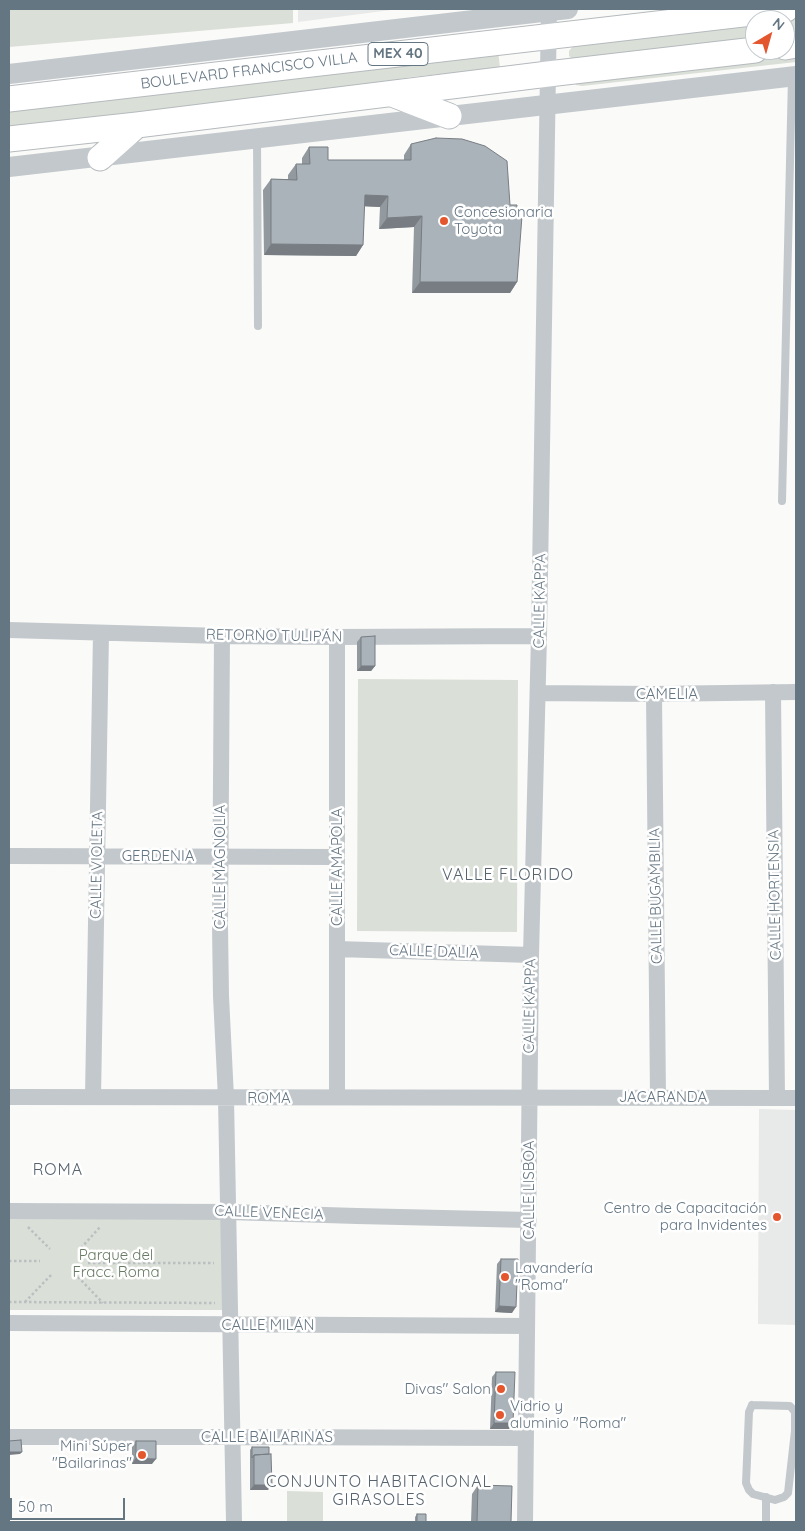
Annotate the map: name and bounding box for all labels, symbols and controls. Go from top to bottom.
north arrow [745,10,795,60]
text: N [769,14,788,34]
road number: MEX 40 [368,42,428,66]
street label: BOULEVARD FRANCISCO VILLA [139,49,359,93]
place label: Concesionaria Toyota [454,203,553,238]
marker: Concesionaria Toyota [438,215,450,227]
street label: CALLE KAPPA [530,553,550,649]
street label: RETORNO TULIPÁN [206,626,342,646]
street label: CAMELIA [636,685,698,703]
street label: CALLE MAGNOLIA [211,805,229,929]
street label: CALLE AMAPOLA [328,808,346,926]
street label: CALLE VIOLETA [87,811,107,919]
street label: CALLE BUGAMBILIA [646,828,666,964]
street label: CALLE HORTENSIA [765,830,785,960]
street label: GERDENIA [122,847,194,865]
district label: VALLE FLORIDO [440,865,576,885]
street label: CALLE DALIA [389,941,479,963]
street label: CALLE KAPPA [520,958,540,1054]
street label: JACARANDA [619,1088,707,1106]
street label: ROMA [247,1089,291,1107]
street label: CALLE LISBOA [520,1140,538,1240]
district label: ROMA [32,1160,84,1180]
place label: Centro de Capacitación para Invidentes [604,1199,767,1234]
street label: CALLE VENECIA [214,1202,324,1224]
marker: Centro de Capacitación para Invidentes [771,1211,783,1223]
park label: Parque del Fracc. Roma [72,1246,160,1281]
place label: Lavandería "Roma" [515,1259,593,1294]
marker: Lavandería "Roma" [499,1271,511,1283]
street label: CALLE MILÁN [222,1316,314,1334]
place label: Divas'' Salon [405,1380,491,1398]
marker: Divas'' Salon [495,1383,507,1395]
place label: Vidrio y aluminio "Roma" [510,1397,626,1432]
marker: Vidrio y aluminio "Roma" [494,1409,506,1421]
street label: CALLE BAILARINAS [201,1428,333,1446]
place label: Mini Súper "Bailarinas" [52,1437,132,1472]
marker: Mini Súper "Bailarinas" [136,1449,148,1461]
district label: CONJUNTO HABITACIONAL GIRASOLES [263,1472,495,1510]
scale bar [12,1488,128,1520]
text: 50 m [18,1497,53,1516]

